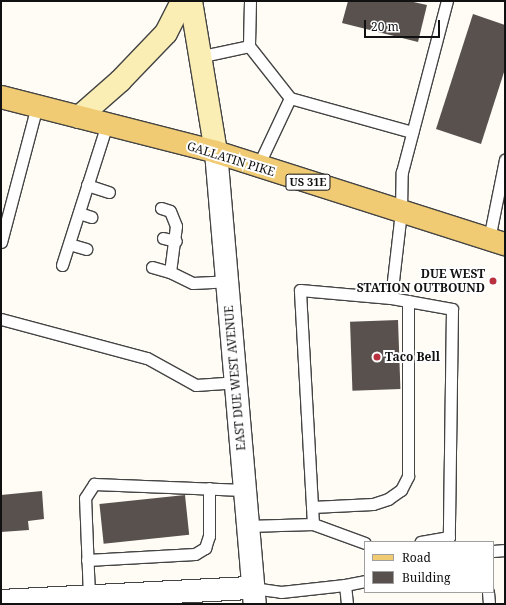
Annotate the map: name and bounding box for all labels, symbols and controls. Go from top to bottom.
scale bar [366,12,442,38]
text: 20 m [371,18,399,35]
street label: GALLATIN PIKE [185,139,277,179]
road number: US 31E [285,173,331,191]
place label: DUE WEST STATION OUTBOUND [357,267,485,295]
marker: DUE WEST STATION OUTBOUND [488,276,498,286]
street label: EAST DUE WEST AVENUE [221,305,249,451]
place label: Taco Bell [385,350,440,364]
marker: Taco Bell [372,352,382,362]
legend [364,541,494,593]
text: Road [402,549,431,566]
text: Building [402,569,450,586]

